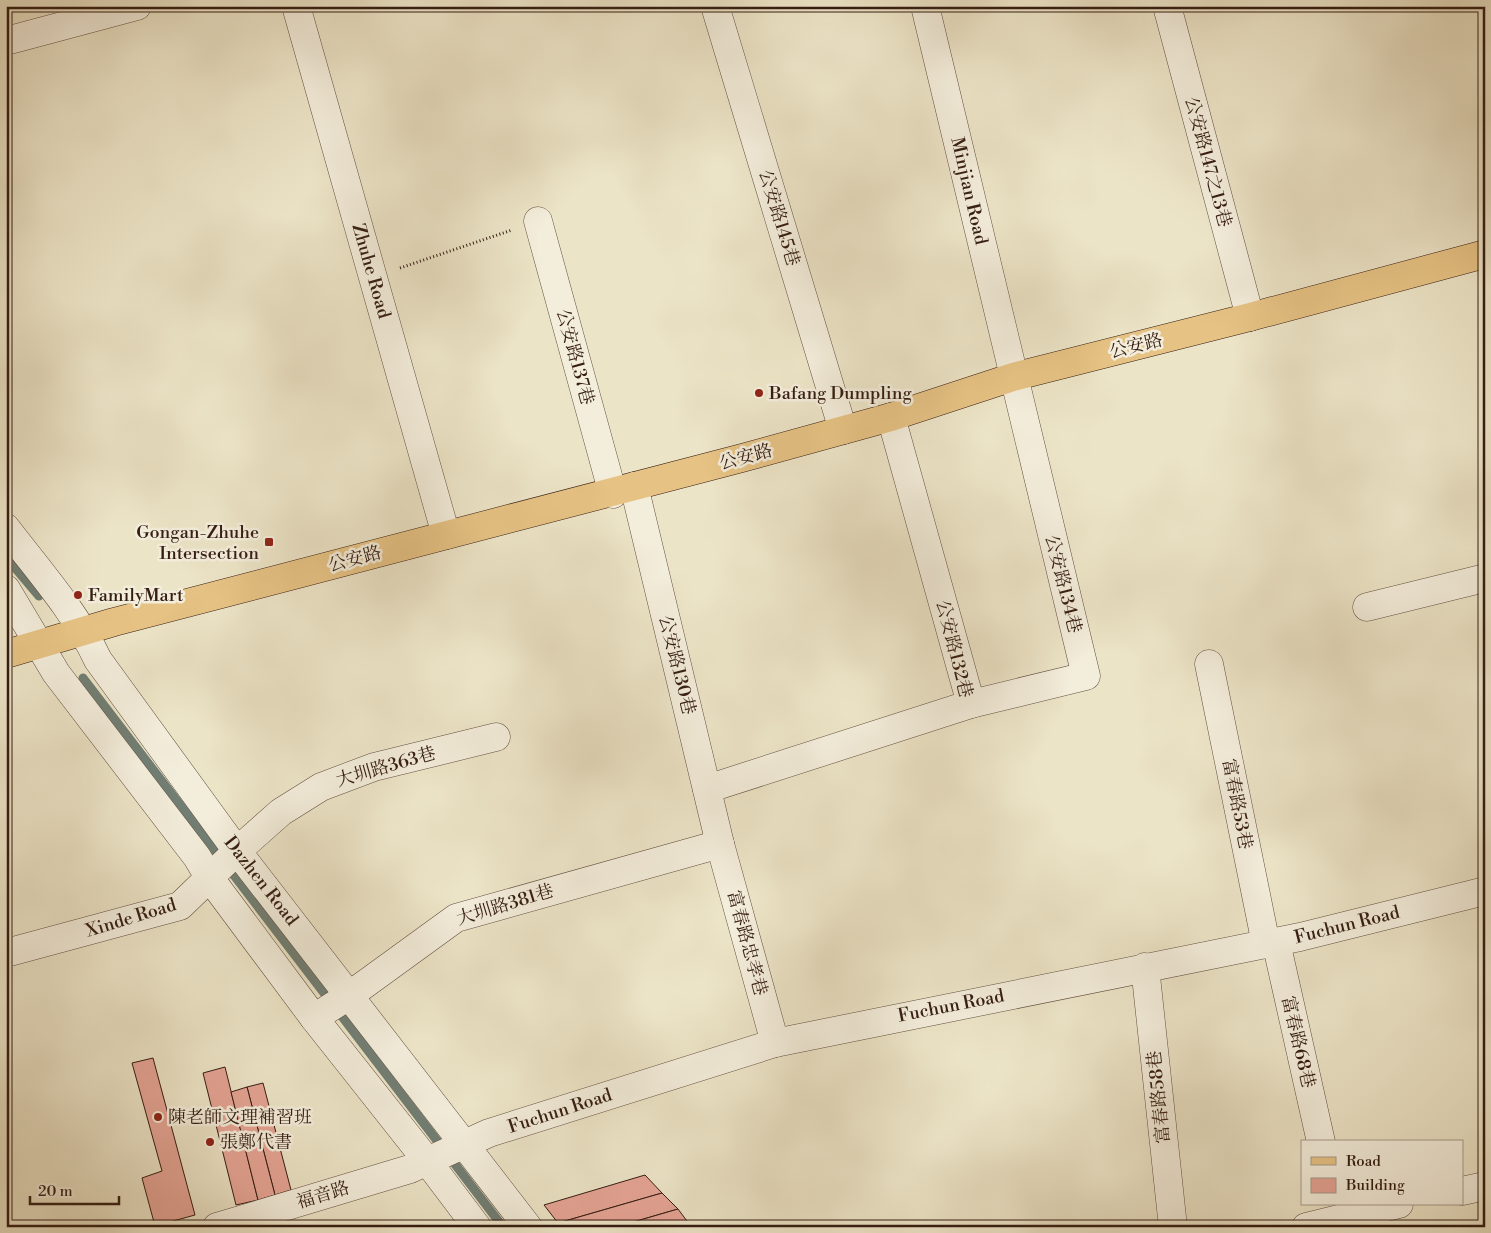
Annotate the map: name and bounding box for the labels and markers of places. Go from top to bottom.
place label: Bafang Dumpling [768,382,912,405]
marker: Bafang Dumpling [753,387,765,399]
place label: Gongan-Zhuhe Intersection [136,521,259,565]
marker: Gongan-Zhuhe Intersection [263,536,275,548]
place label: FamilyMart [88,584,184,607]
marker: FamilyMart [72,589,84,601]
place label: 陳老師文理補習班 [168,1106,312,1129]
marker: 陳老師文理補習班 [152,1111,164,1123]
place label: 張鄭代書 [220,1131,292,1154]
marker: 張鄭代書 [204,1136,216,1148]

